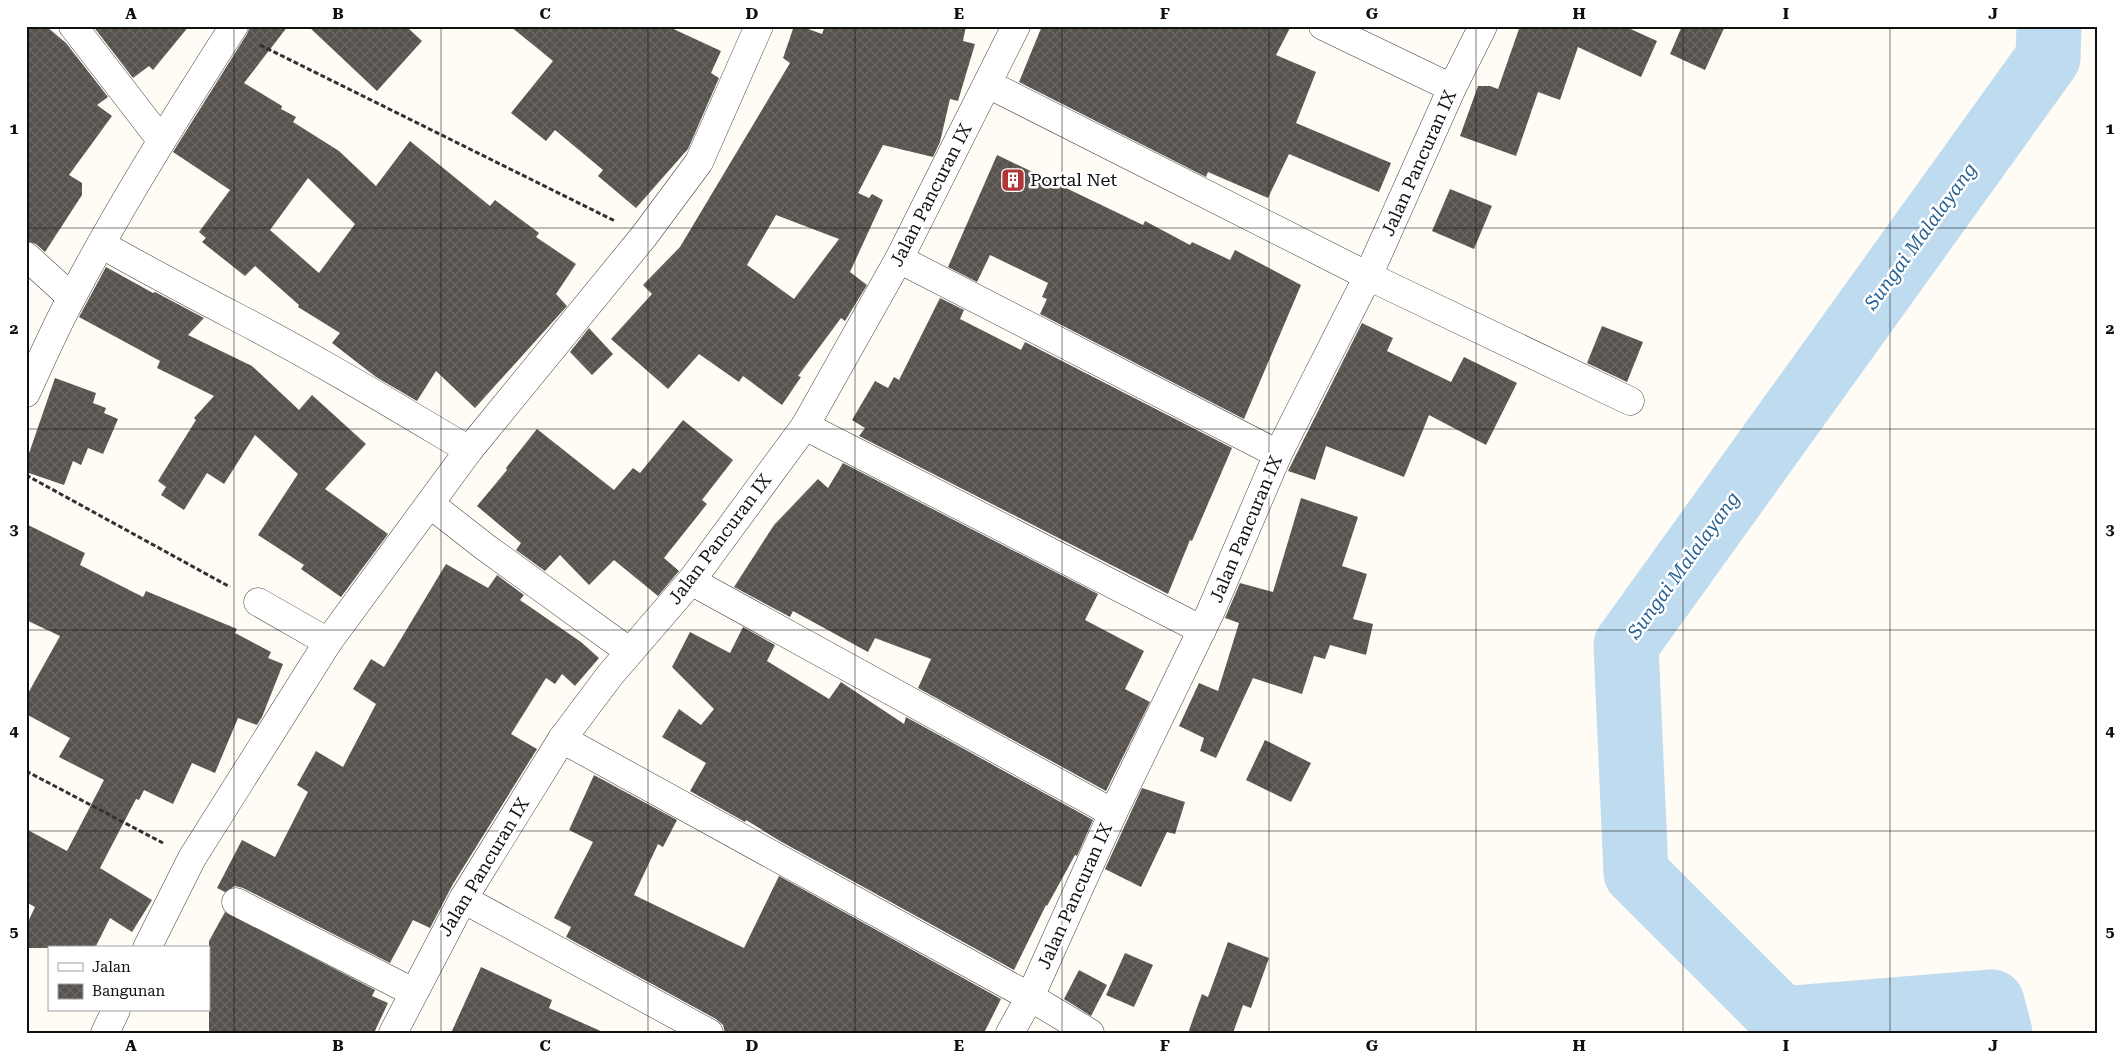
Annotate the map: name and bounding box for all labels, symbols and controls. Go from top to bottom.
text: A [125,4,137,23]
text: B [332,4,344,23]
text: C [539,4,551,23]
text: D [746,4,759,23]
text: E [954,4,964,23]
text: F [1160,4,1170,23]
text: G [1366,4,1379,23]
text: H [1572,4,1586,23]
text: I [1783,4,1789,23]
text: J [1988,4,1998,23]
street label: Jalan Pancuran IX [1377,86,1460,239]
text: 1 [10,119,19,138]
text: 1 [2106,119,2115,138]
street label: Jalan Pancuran IX [885,120,976,270]
water label: Sungai Malalayang [1859,158,1981,315]
building icon: Portal Net [1000,167,1026,193]
place label: Portal Net [1030,169,1117,190]
text: 2 [10,319,19,338]
text: 2 [2106,319,2115,338]
street label: Jalan Pancuran IX [1205,452,1286,606]
street label: Jalan Pancuran IX [664,469,776,608]
water label: Sungai Malalayang [1622,487,1744,644]
text: 3 [10,520,19,539]
text: 3 [2106,520,2115,539]
text: 4 [10,721,19,740]
text: 4 [2106,721,2115,740]
street label: Jalan Pancuran IX [434,794,533,940]
street label: Jalan Pancuran IX [1033,819,1116,972]
text: 5 [10,922,19,941]
text: 5 [2106,922,2115,941]
legend [48,946,210,1012]
text: Jalan [92,958,131,976]
text: Bangunan [92,982,165,1000]
text: A [125,1036,137,1055]
text: B [332,1036,344,1055]
text: C [539,1036,551,1055]
text: D [746,1036,759,1055]
text: E [954,1036,964,1055]
text: F [1160,1036,1170,1055]
text: G [1366,1036,1379,1055]
text: H [1572,1036,1586,1055]
text: I [1783,1036,1789,1055]
text: J [1988,1036,1998,1055]

